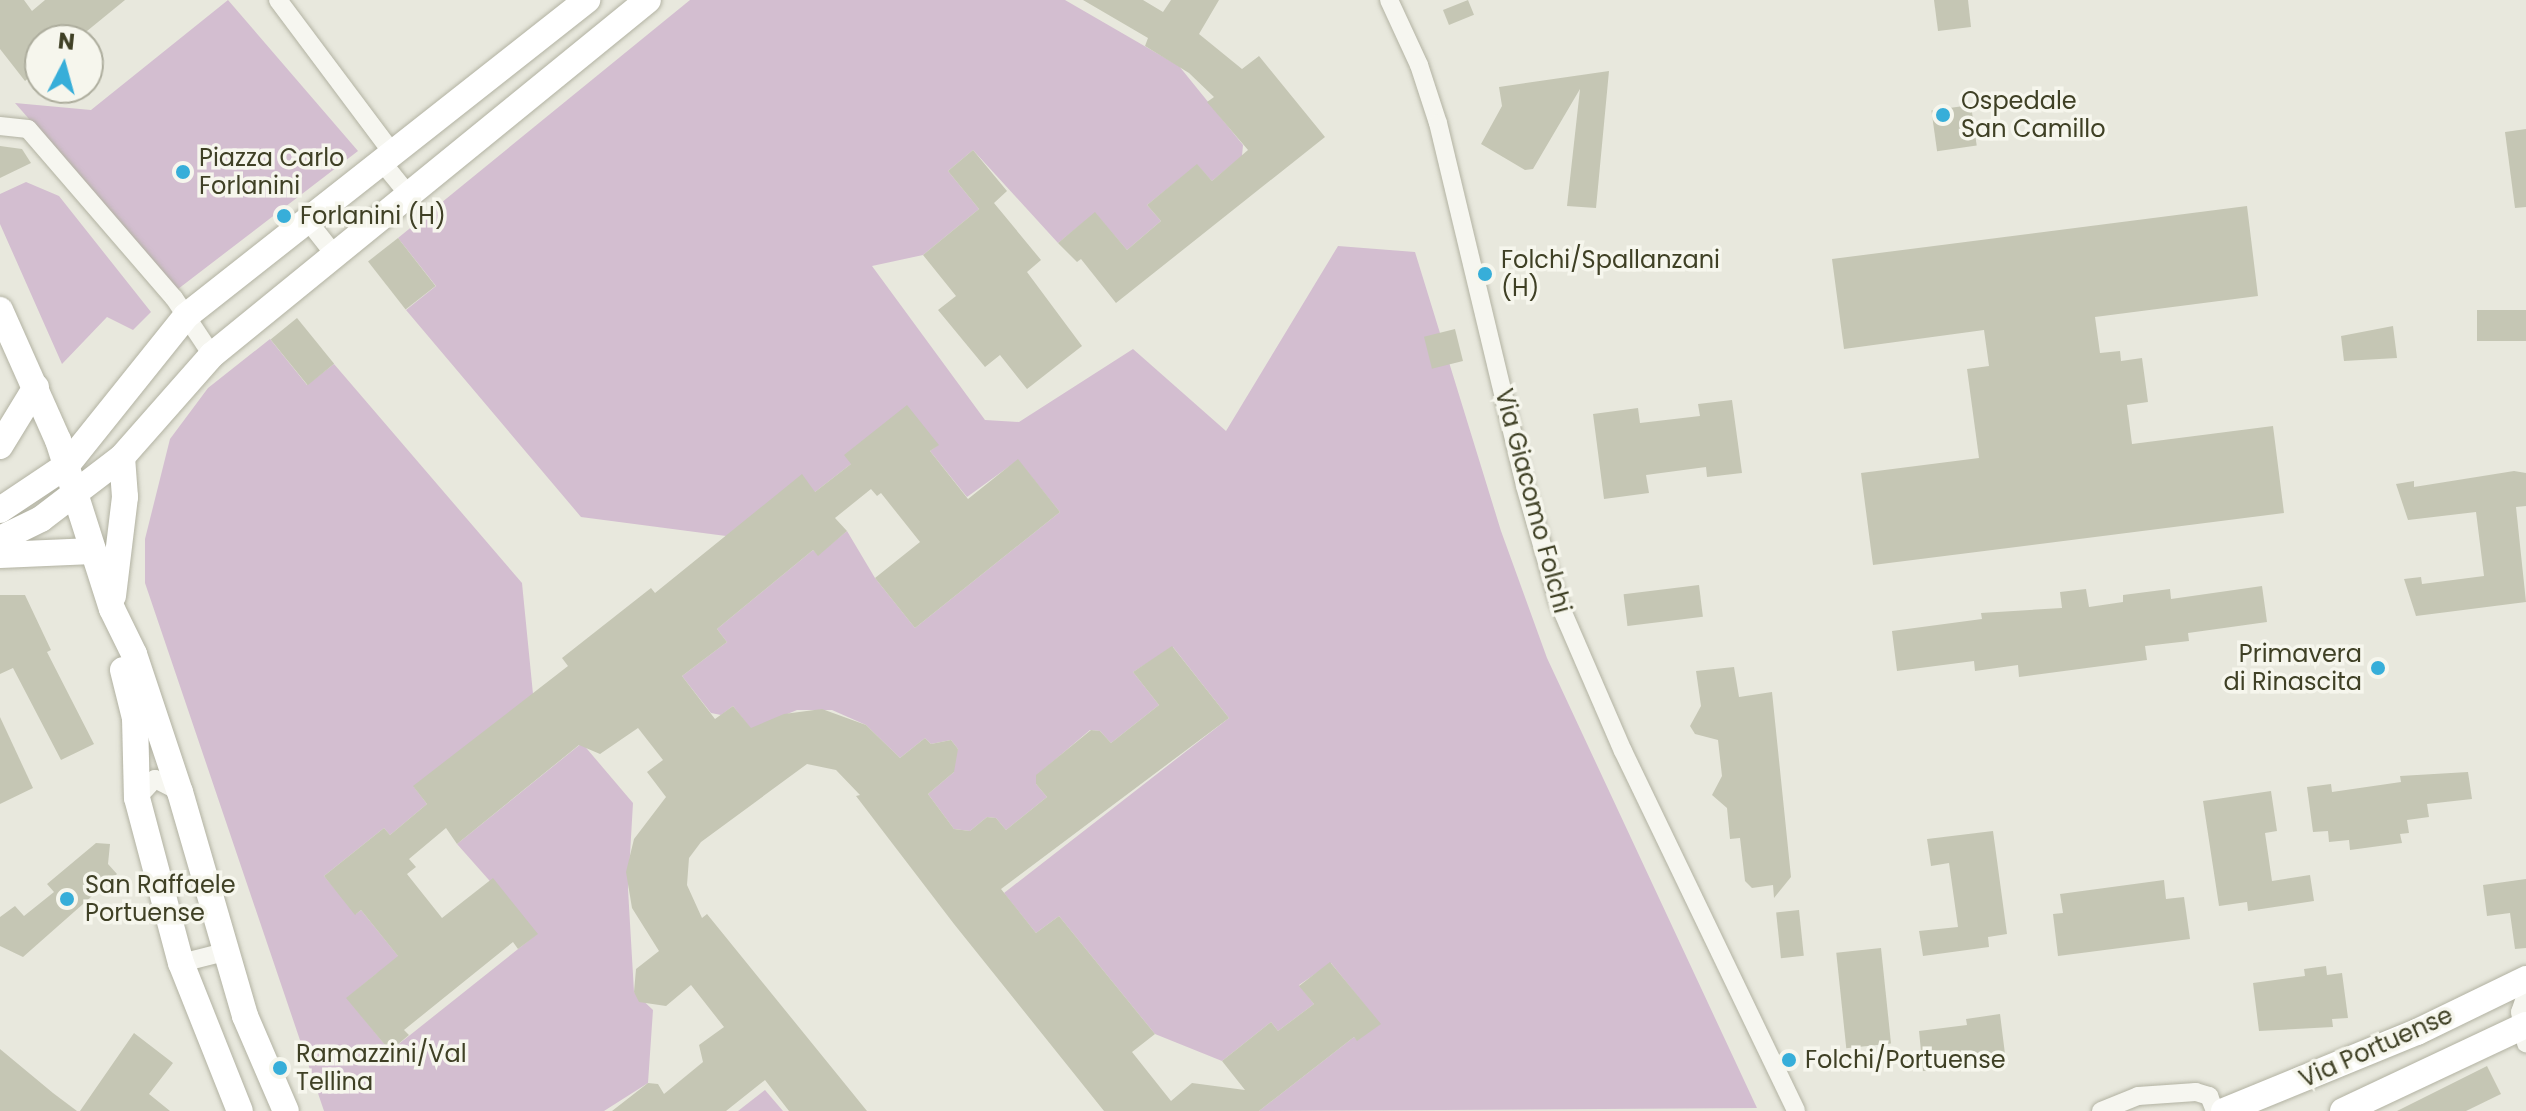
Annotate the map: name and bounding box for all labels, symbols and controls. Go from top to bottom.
north arrow [24,24,104,104]
text: N [56,25,76,58]
place label: Ospedale San Camillo [1961,87,2106,143]
marker: Ospedale San Camillo [1932,104,1954,126]
place label: Piazza Carlo Forlanini [199,144,344,200]
marker: Piazza Carlo Forlanini [174,163,192,181]
place label: Forlanini (H) [300,202,446,230]
marker: Forlanini (H) [275,207,293,225]
place label: Folchi/Spallanzani (H) [1501,246,1720,302]
marker: Folchi/Spallanzani (H) [1476,265,1494,283]
street label: Via Giacomo Folchi [1489,386,1577,616]
place label: Primavera di Rinascita [2223,640,2362,696]
marker: Primavera di Rinascita [2369,659,2387,677]
place label: San Raffaele Portuense [85,871,236,927]
marker: San Raffaele Portuense [56,888,78,910]
street label: Via Portuense [2295,1000,2457,1094]
place label: Ramazzini/Val Tellina [296,1040,467,1096]
place label: Folchi/Portuense [1805,1046,2006,1074]
marker: Folchi/Portuense [1780,1051,1798,1069]
marker: Ramazzini/Val Tellina [271,1059,289,1077]

